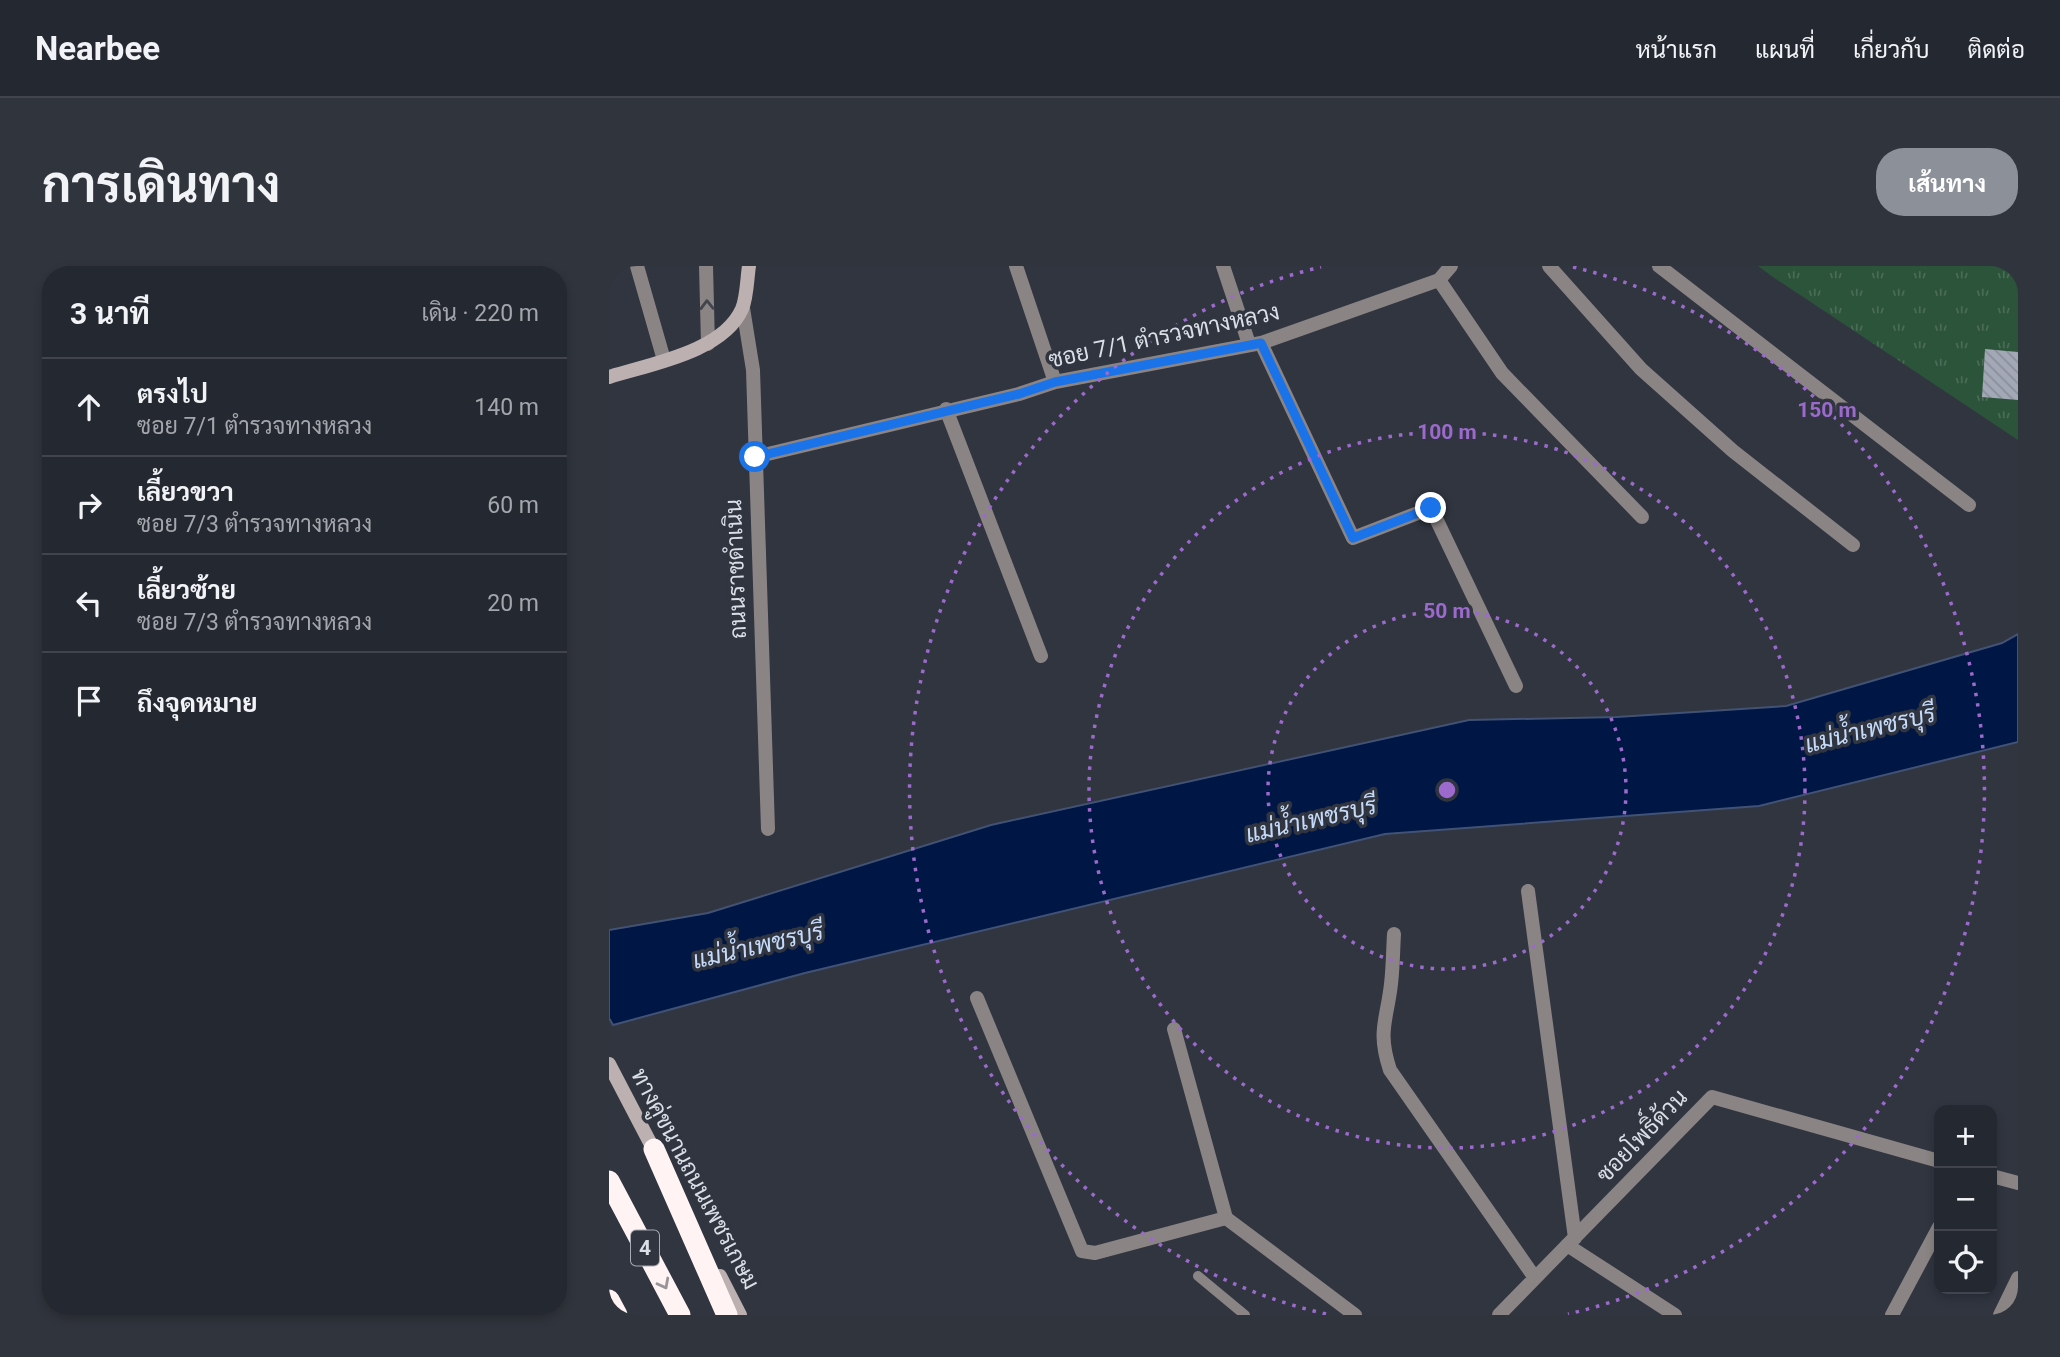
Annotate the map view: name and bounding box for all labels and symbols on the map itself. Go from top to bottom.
street label: ซอย 7/1 ตำรวจทางหลวง [1046,297,1282,374]
one-way arrow [699,299,715,310]
text: 150 m [1797,398,1857,422]
text: 100 m [1417,420,1477,444]
route start [739,441,770,472]
route end [1415,492,1446,523]
street label: ถนนราชดำเนิน [719,499,752,640]
text: 50 m [1423,599,1471,623]
water label: แม่น้ำเพชรบุรี [1800,693,1941,761]
centre of rings [1435,778,1459,802]
water label: แม่น้ำเพชรบุรี [1241,785,1382,851]
water label: แม่น้ำเพชรบุรี [688,911,829,977]
street label: ทางคู่ขนานถนนเพชรเกษม [623,1064,766,1295]
street label: ซอยโพธิ์ด้วน [1585,1078,1693,1188]
road number: 4 [631,1230,659,1266]
one-way arrow [656,1277,669,1290]

